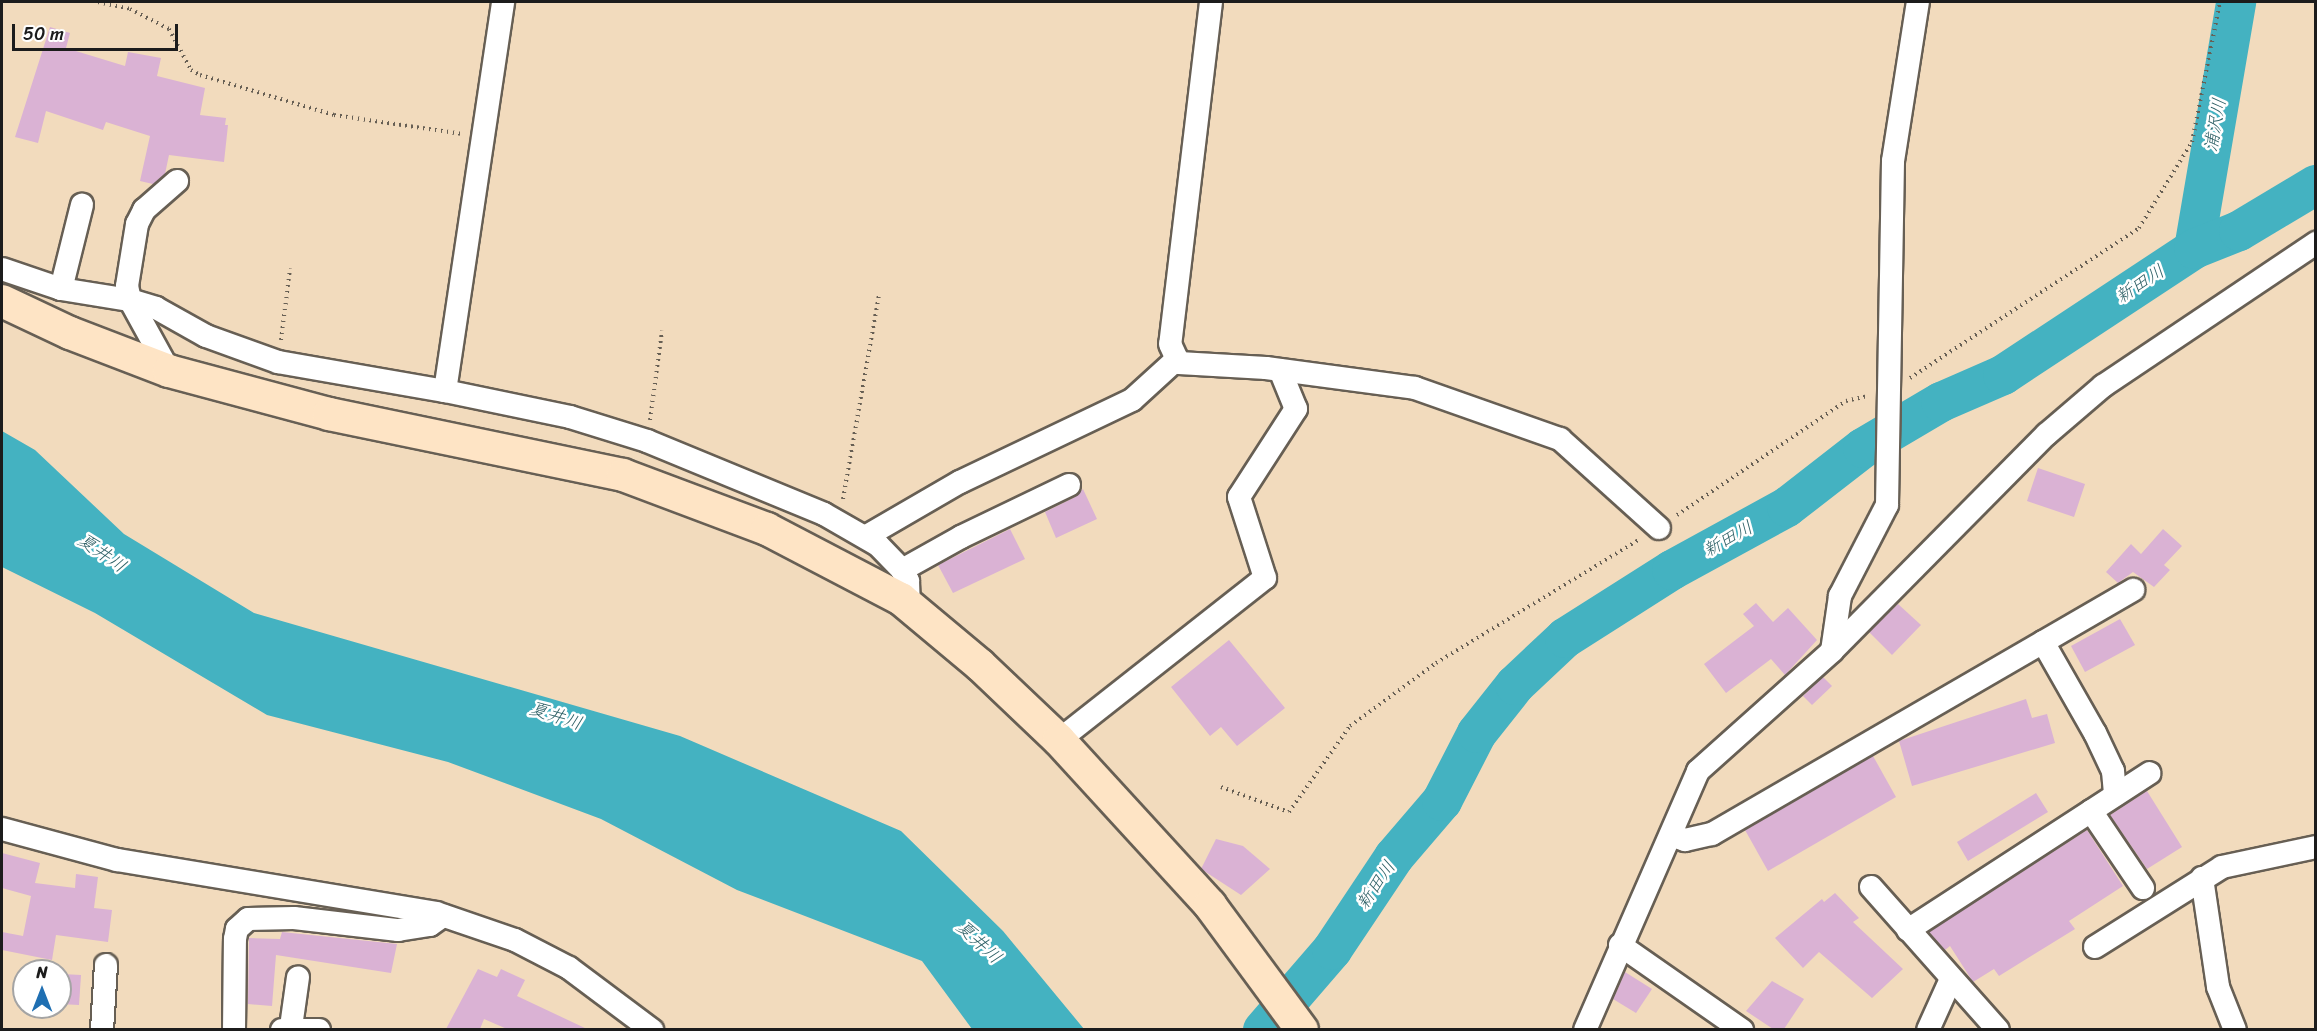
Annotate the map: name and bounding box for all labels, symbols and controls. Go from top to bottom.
scale bar [15,12,182,50]
text: 50 m [23,18,64,50]
water label: 浦沢川 [2200,97,2230,153]
water label: 新田川 [2111,260,2169,308]
water label: 新田川 [1699,516,1757,562]
water label: 夏井川 [74,529,130,577]
water label: 夏井川 [527,697,585,735]
water label: 新田川 [1352,857,1400,913]
water label: 夏井川 [952,916,1006,968]
text: N [36,958,48,987]
north arrow [12,959,72,1019]

